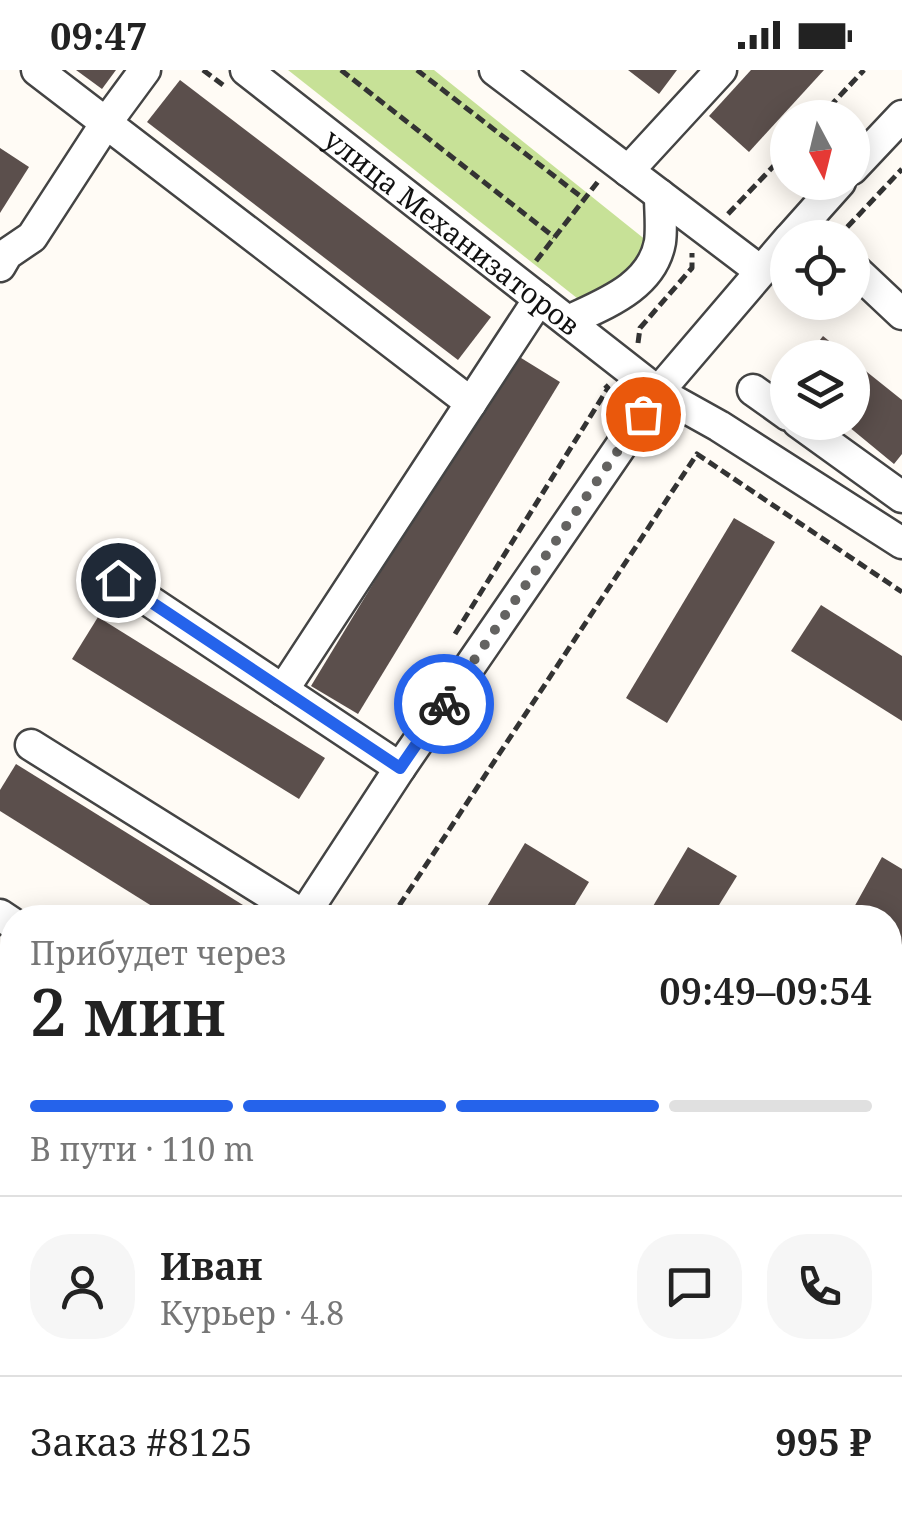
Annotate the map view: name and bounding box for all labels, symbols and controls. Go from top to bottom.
text: 09:47 [50,9,147,61]
north arrow [770,100,870,200]
map controls [770,100,870,440]
street label: улица Механизаторов [317,119,588,343]
button: locate [770,220,870,320]
button: layers [770,340,870,440]
pin [601,372,686,457]
icon: bag [616,387,671,442]
pin [76,538,161,623]
icon: home [91,553,146,608]
courier [394,654,494,754]
icon: bike [417,677,472,732]
text: Прибудет через [30,931,286,974]
text: 09:49–09:54 [659,964,872,1016]
text: 2 мин [30,967,226,1055]
text: В пути · 110 m [30,1127,254,1170]
button: person [30,1234,135,1339]
button: chat [637,1234,742,1339]
button: phone [767,1234,872,1339]
text: Иван [160,1239,262,1291]
text: Курьер · 4.8 [160,1291,344,1334]
text: Заказ #8125 [30,1415,253,1467]
text: 995 ₽ [775,1415,872,1467]

